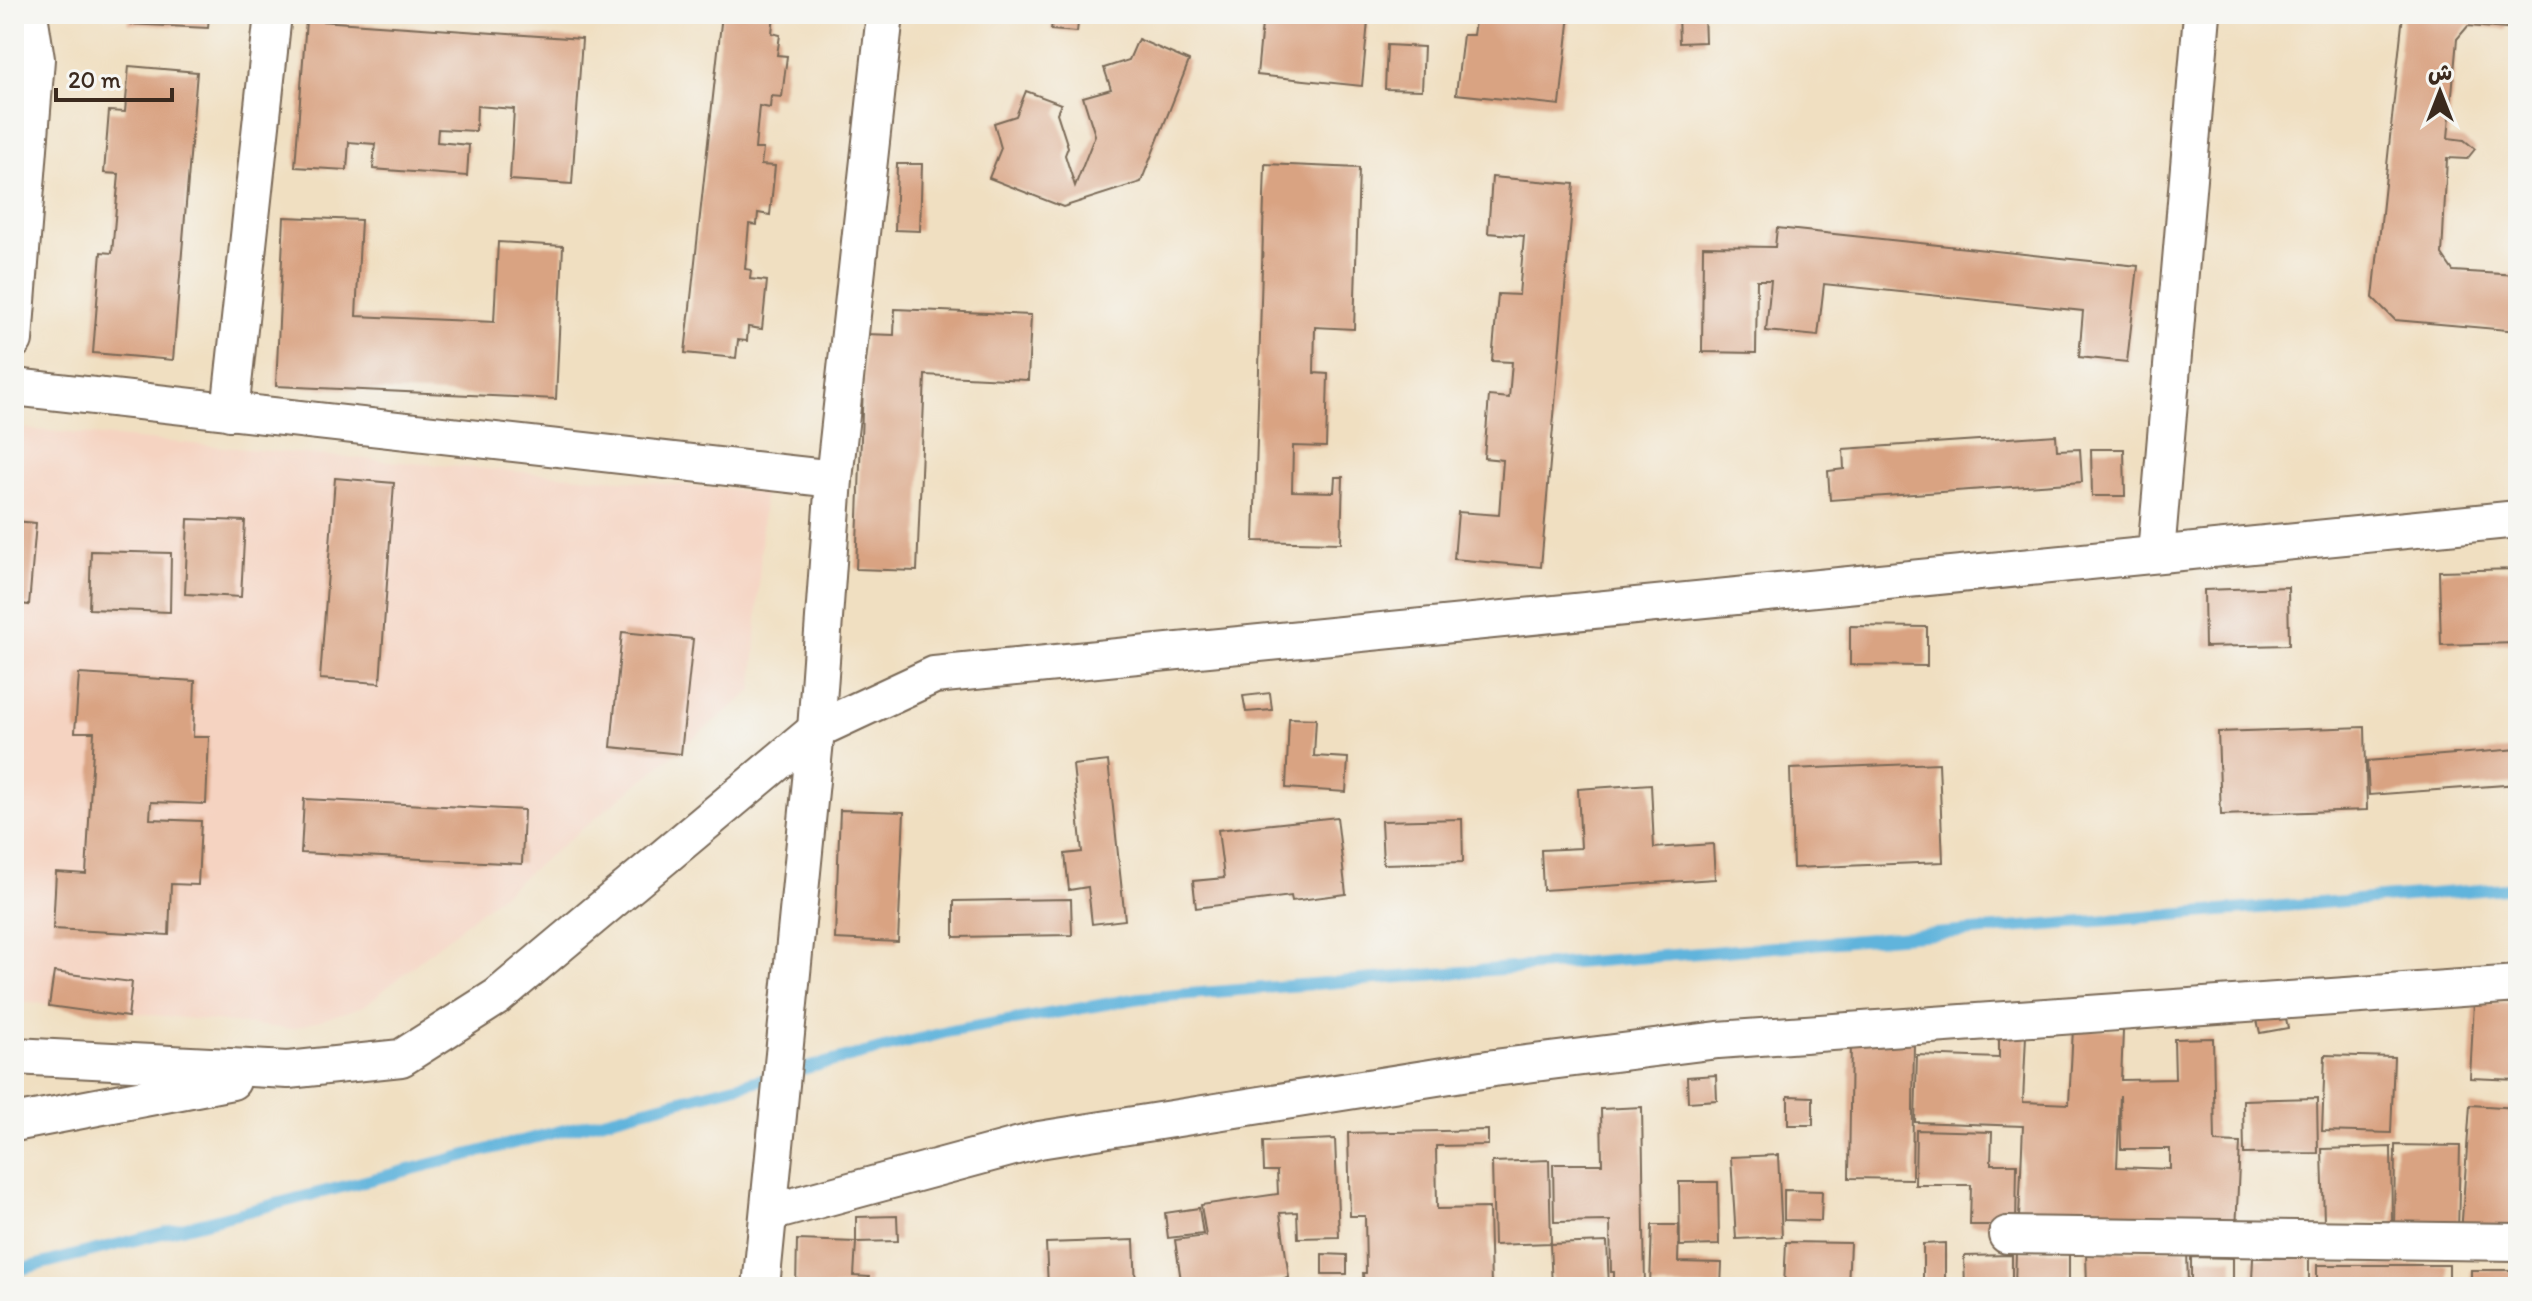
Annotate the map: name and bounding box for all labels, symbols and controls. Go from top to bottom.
scale bar [56,52,172,102]
north arrow [2400,52,2480,132]
text: ش [2428,59,2452,86]
text: 20 m [68,65,121,94]

